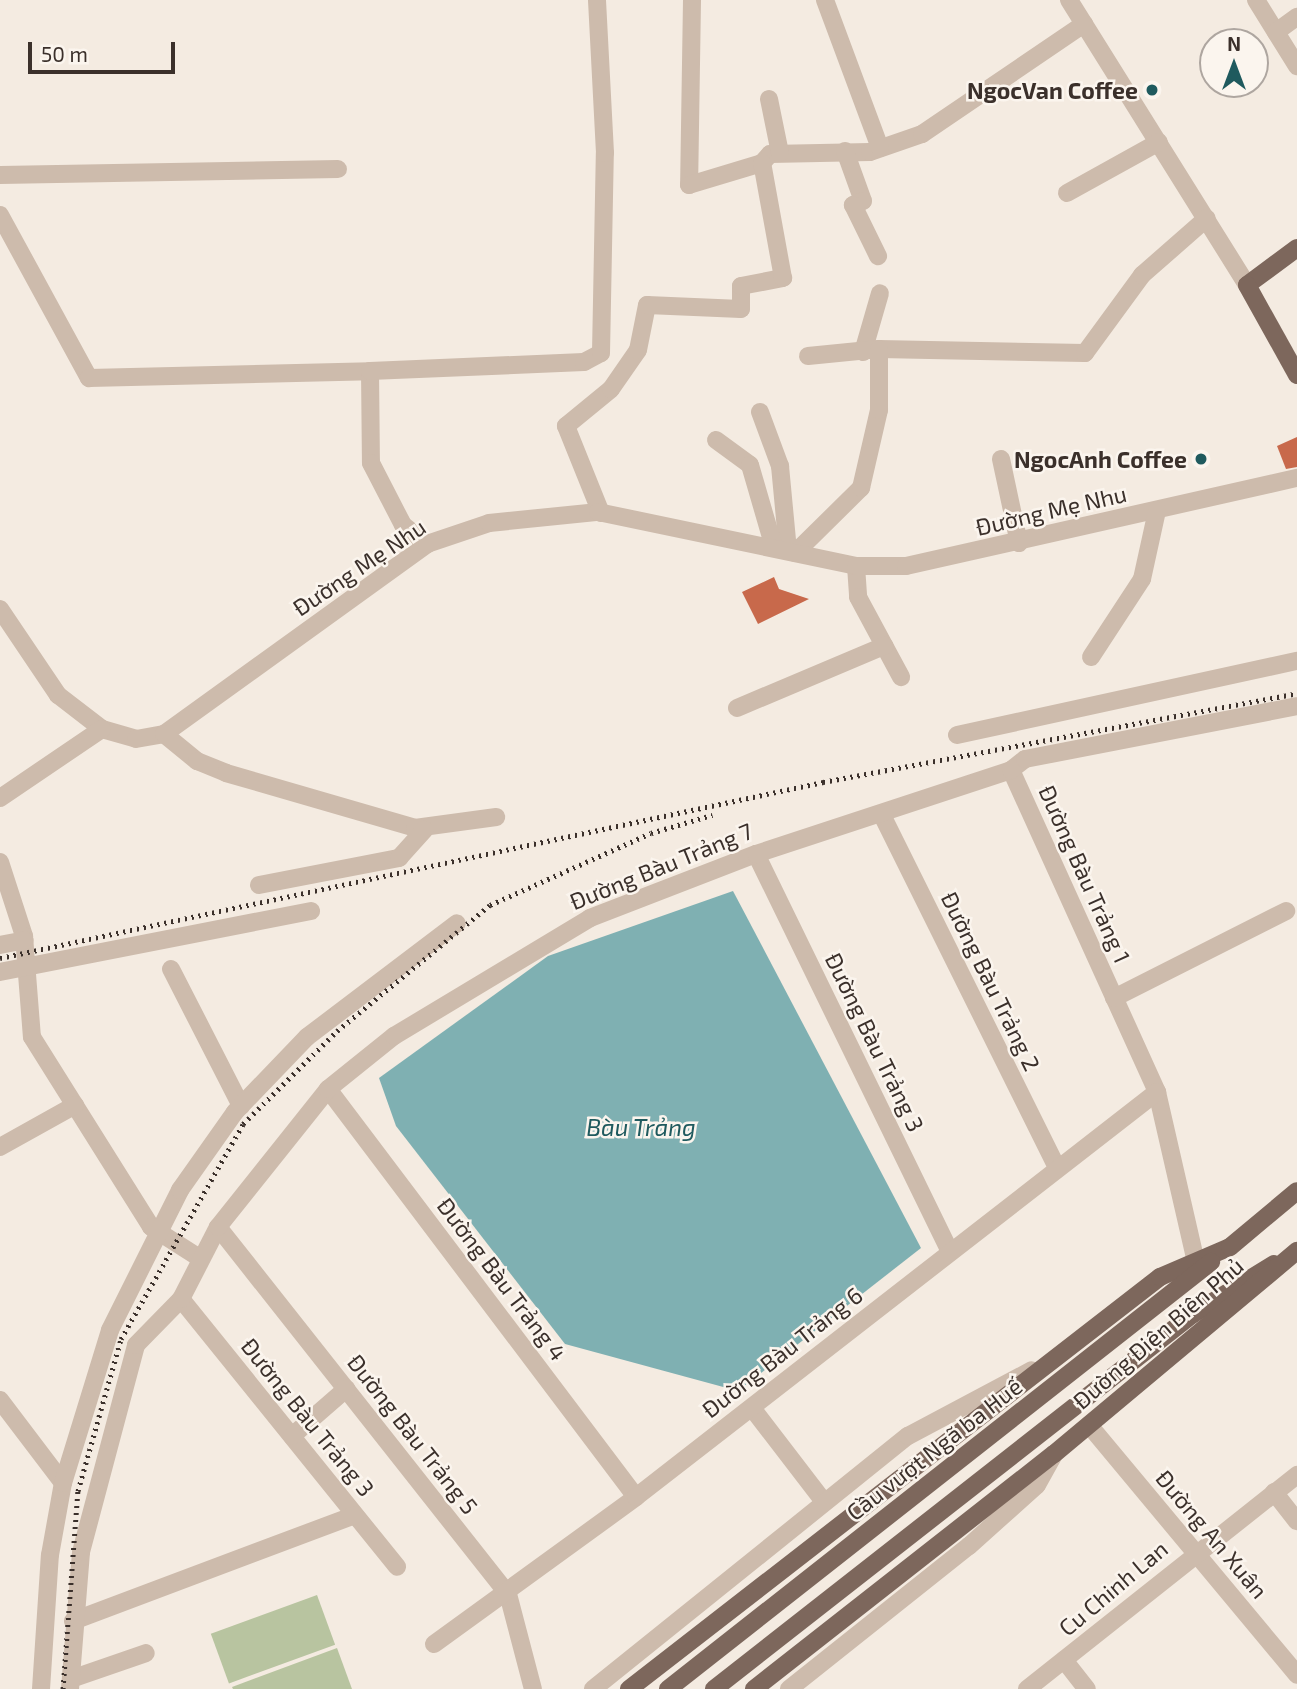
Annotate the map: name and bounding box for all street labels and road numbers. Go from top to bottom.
street label: Đường Mẹ Nhu [973,479,1129,541]
street label: Đường Mẹ Nhu [287,512,431,622]
street label: Đường Bàu Trảng 1 [1033,780,1137,968]
street label: Đường Bàu Trảng 7 [565,817,757,915]
street label: Đường Bàu Trảng 2 [936,887,1046,1075]
street label: Đường Bàu Trảng 3 [820,948,930,1136]
street label: Đường Bàu Trảng 4 [432,1192,572,1366]
street label: Đường Điện Biên Phủ [1067,1252,1249,1414]
street label: Đường Bàu Trảng 6 [696,1281,868,1423]
street label: Đường Bàu Trảng 3 [236,1332,380,1502]
street label: Đường Bàu Trảng 5 [342,1348,484,1520]
street label: Cầu vượt Ngã ba Huế [841,1372,1027,1526]
street label: Đường An Xuân [1150,1464,1274,1604]
street label: Cu Chinh Lan [1053,1535,1173,1641]

